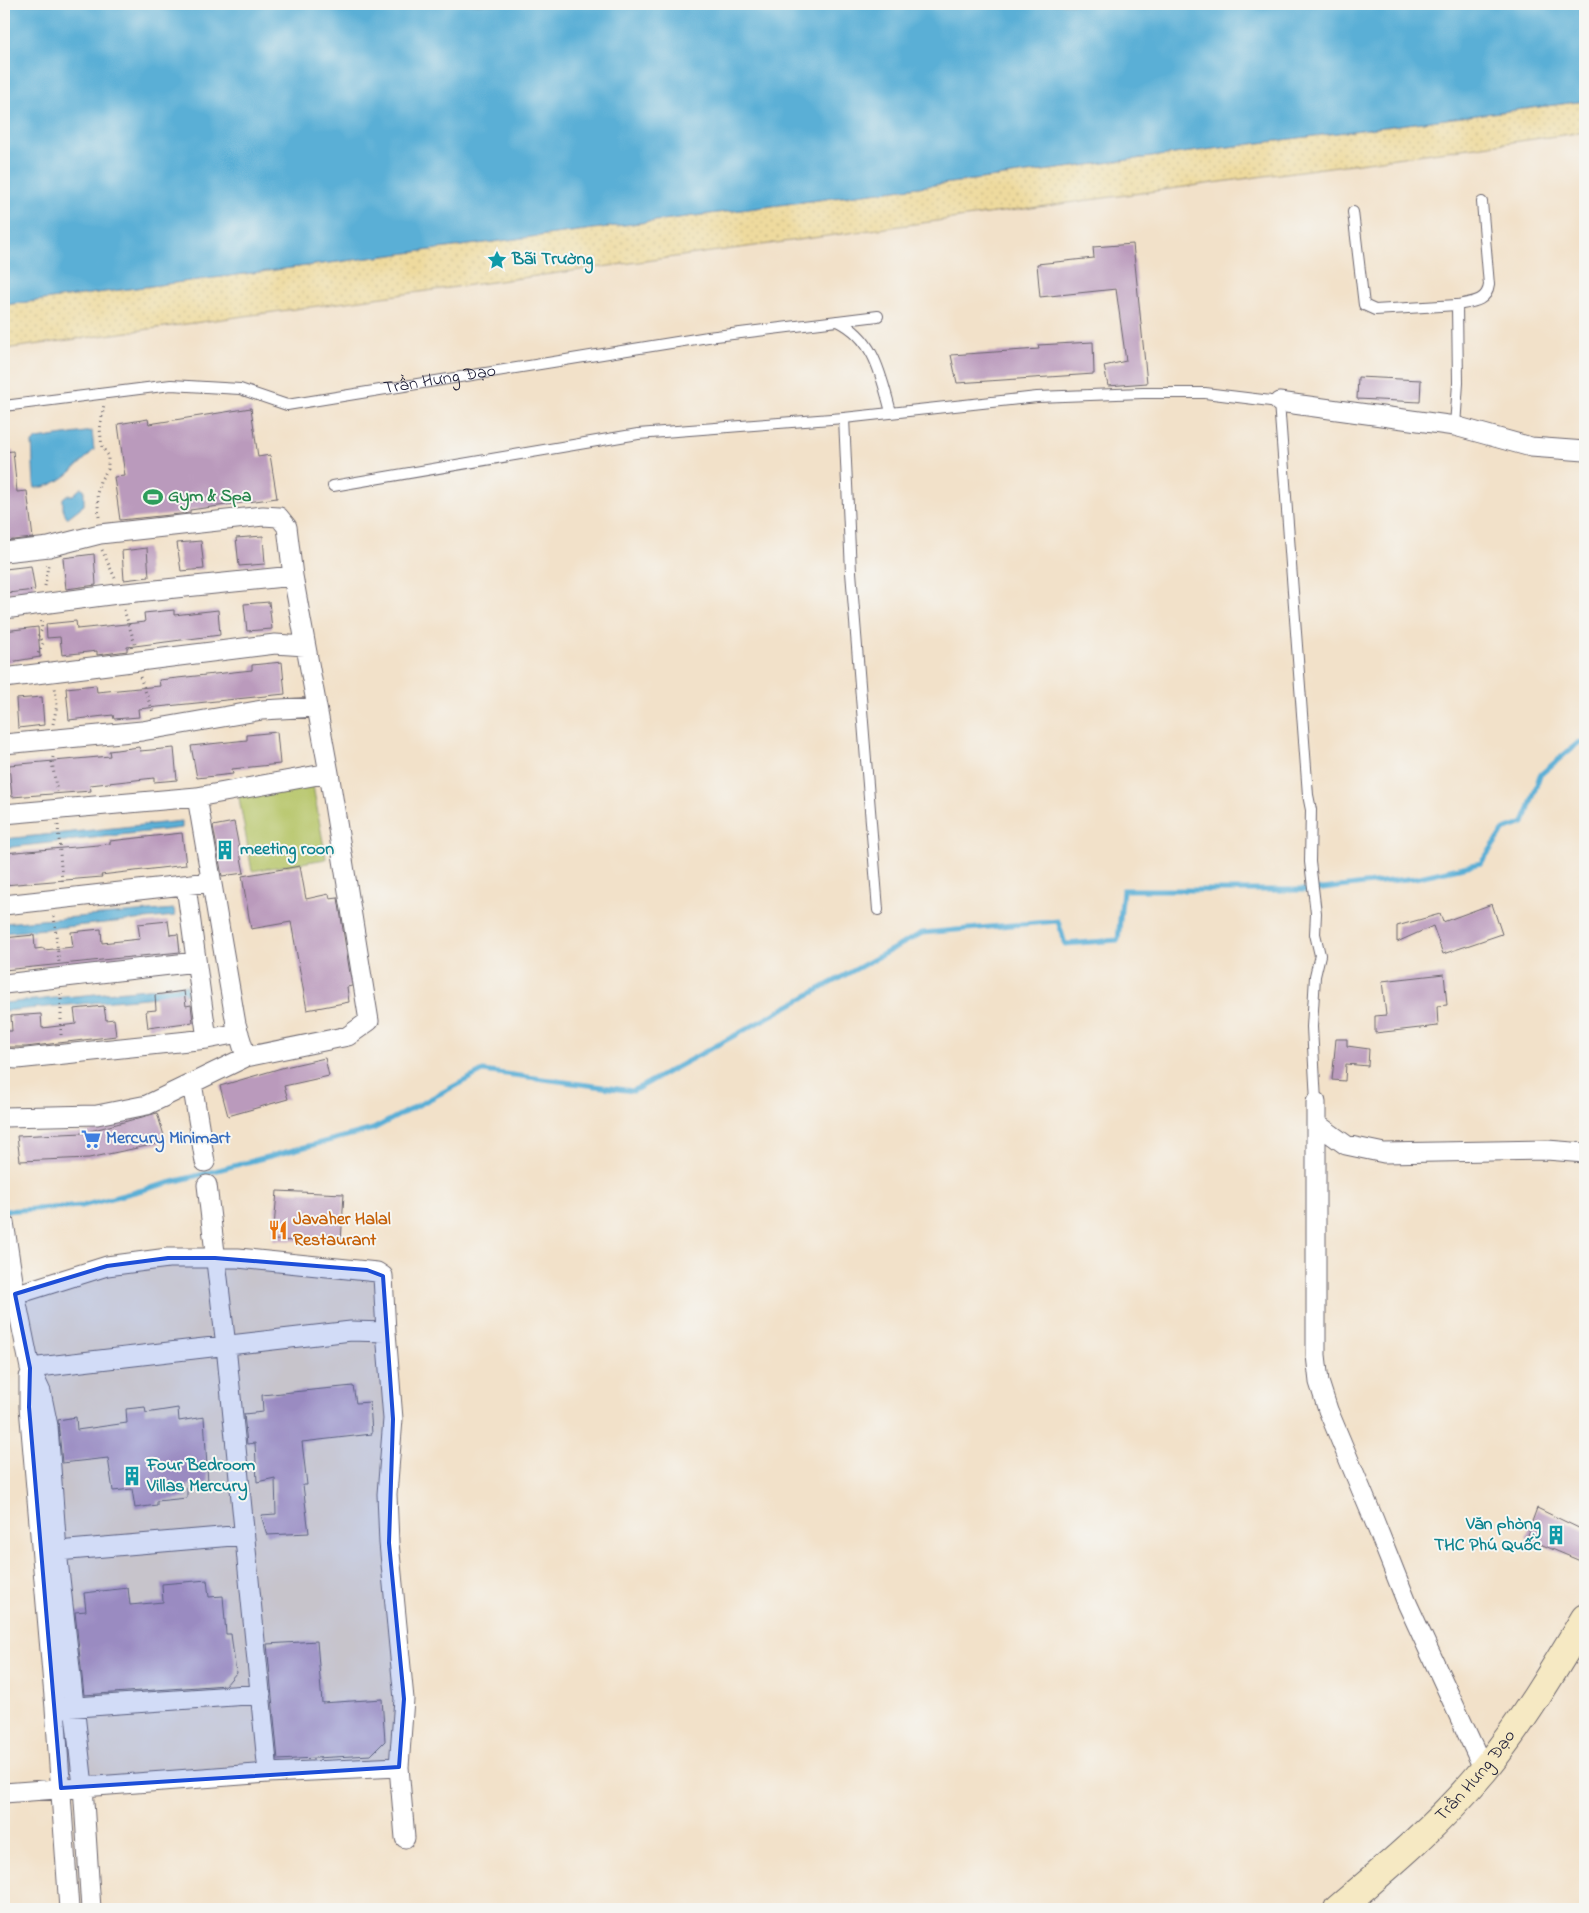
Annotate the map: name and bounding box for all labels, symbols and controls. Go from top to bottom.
place label: Bãi Trường [511,247,593,274]
place icon: Bãi Trường [486,249,508,271]
street label: Trần Hưng Đạo [382,358,498,402]
place label: Gym & Spa [168,484,252,511]
sports icon: Gym & Spa [142,486,164,508]
place label: meeting roon [240,837,334,864]
building icon: meeting roon [214,839,236,861]
place label: Mercury Minimart [106,1126,231,1153]
supermarket icon: Mercury Minimart [80,1128,102,1150]
place label: Javaher Halal Restaurant [293,1207,391,1254]
restaurant icon: Javaher Halal Restaurant [267,1219,289,1241]
place label: Four Bedroom Villas Mercury [146,1453,255,1501]
building icon: Four Bedroom Villas Mercury [121,1465,143,1487]
place label: Văn phòng THC Phú Quốc [1434,1512,1542,1559]
building icon: Văn phòng THC Phú Quốc [1545,1524,1567,1546]
street label: Trần Hưng Đạo [1430,1725,1523,1828]

